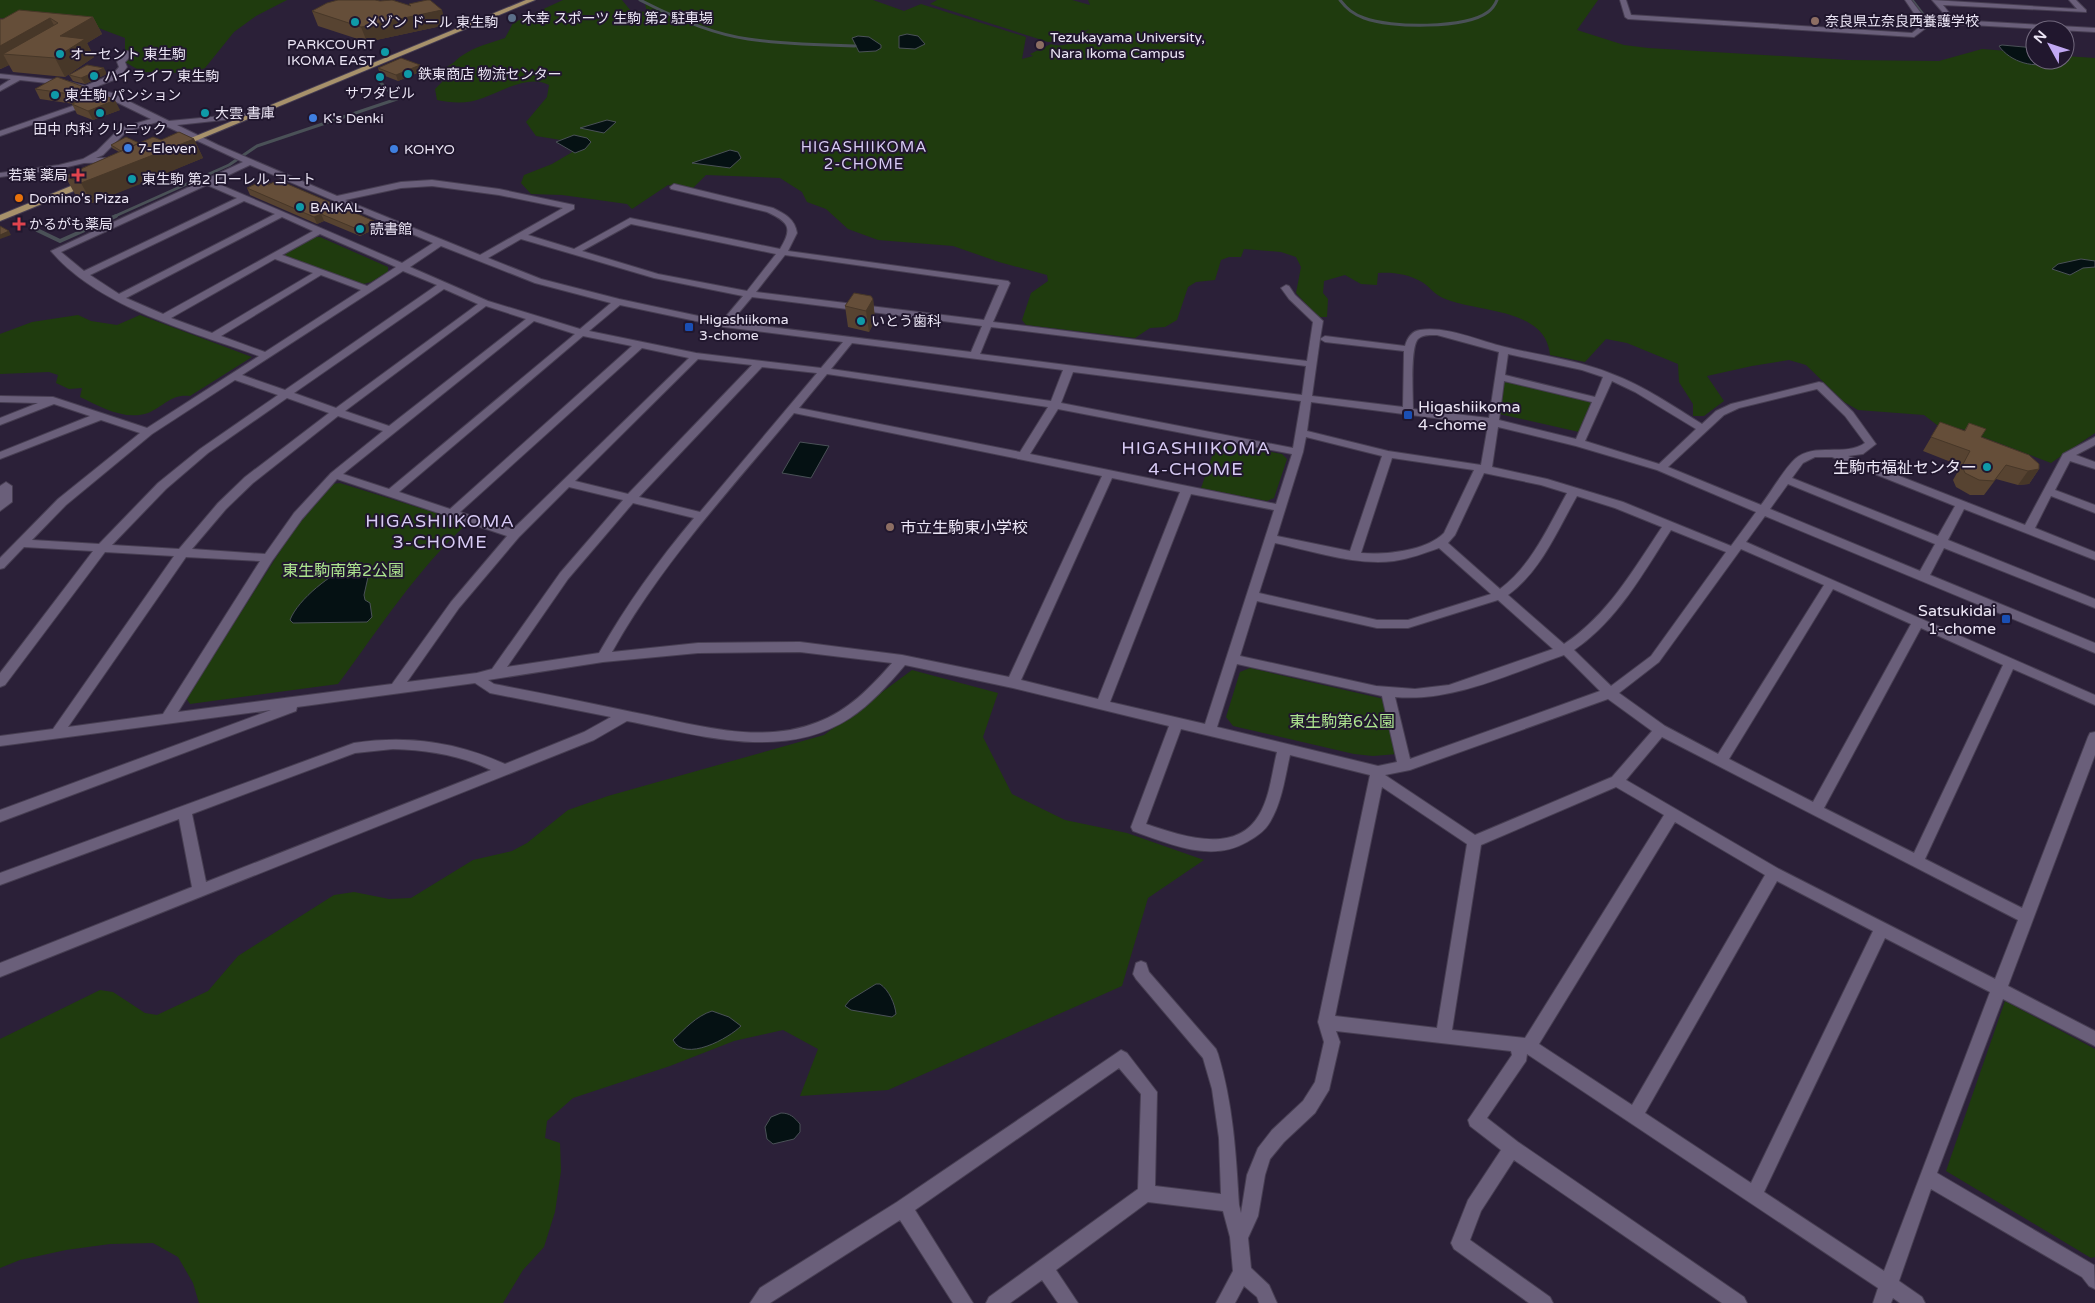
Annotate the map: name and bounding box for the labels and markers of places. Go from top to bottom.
place label: 木幸 スポーツ 生駒 第2 駐車場 [522,10,713,27]
marker: 木幸 スポーツ 生駒 第2 駐車場 [506,12,518,24]
place label: 奈良県立奈良西養護学校 [1825,13,1979,30]
place label: メゾン ドール 東生駒 [365,14,498,31]
marker: 奈良県立奈良西養護学校 [1809,15,1821,27]
marker: メゾン ドール 東生駒 [349,16,361,28]
place label: Tezukayama University, Nara Ikoma Campus [1050,29,1205,62]
place label: PARKCOURT IKOMA EAST [287,36,375,69]
marker: Tezukayama University, Nara Ikoma Campus [1034,39,1046,51]
place label: オーセント 東生駒 [70,46,186,63]
marker: PARKCOURT IKOMA EAST [379,46,391,58]
marker: オーセント 東生駒 [54,48,66,60]
place label: 鉄東商店 物流センター [418,66,562,83]
place label: ハイライフ 東生駒 [104,68,219,85]
marker: 鉄東商店 物流センター [402,68,414,80]
marker: ハイライフ 東生駒 [88,70,100,82]
marker: サワダビル [374,71,386,83]
place label: サワダビル [345,85,415,102]
place label: 東生駒 パンション [65,87,181,104]
marker: 東生駒 パンション [49,89,61,101]
place label: 大雲 書庫 [215,105,275,122]
marker: 田中 内科 クリニック [94,107,106,119]
marker: 大雲 書庫 [199,107,211,119]
place label: K's Denki [323,110,384,127]
marker: K's Denki [307,112,319,124]
place label: 田中 内科 クリニック [33,121,167,138]
place label: 7-Eleven [138,140,196,157]
place label: KOHYO [404,141,455,158]
marker: 7-Eleven [122,142,134,154]
marker: KOHYO [388,143,400,155]
place label: 若葉 薬局 [8,167,68,184]
marker: 若葉 薬局 [72,169,84,181]
place label: 東生駒 第2 ローレル コート [142,171,316,188]
marker: 東生駒 第2 ローレル コート [126,173,138,185]
place label: Domino's Pizza [29,190,129,207]
marker: Domino's Pizza [13,192,25,204]
place label: BAIKAL [310,199,362,216]
marker: BAIKAL [294,201,306,213]
place label: かるがも薬局 [29,216,113,233]
marker: かるがも薬局 [13,218,25,230]
place label: 読書館 [370,221,412,238]
marker: 読書館 [354,223,366,235]
place label: Higashiikoma 3-chome [699,311,789,344]
place label: いとう歯科 [871,313,941,330]
marker: いとう歯科 [855,315,867,327]
marker: Higashiikoma 3-chome [683,321,695,333]
place label: Higashiikoma 4-chome [1418,397,1520,435]
marker: Higashiikoma 4-chome [1402,409,1414,421]
place label: 生駒市福祉センター [1833,458,1977,478]
marker: 生駒市福祉センター [1981,461,1993,473]
place label: 市立生駒東小学校 [900,518,1028,538]
marker: 市立生駒東小学校 [884,521,896,533]
place label: Satsukidai 1-chome [1918,601,1996,639]
marker: Satsukidai 1-chome [2000,613,2012,625]

